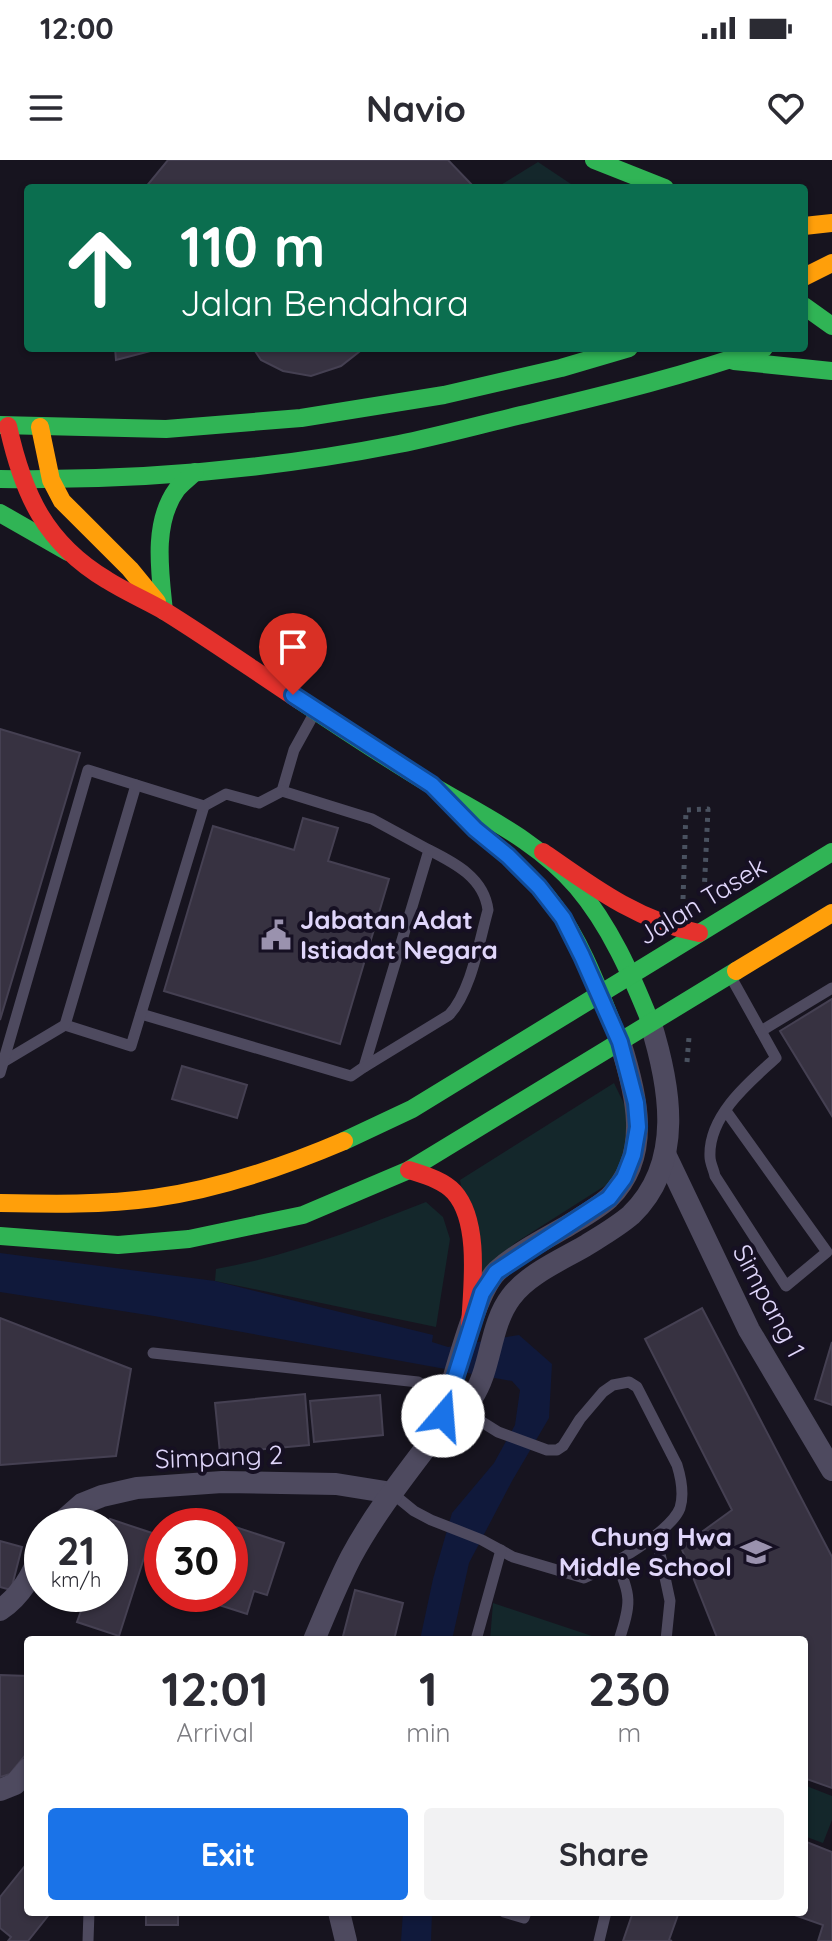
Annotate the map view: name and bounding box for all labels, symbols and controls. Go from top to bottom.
text: 12:00 [40,9,114,47]
icon: menu [24,86,68,130]
text: Navio [366,86,466,131]
icon: heart [764,86,808,130]
text: 110 m [180,211,325,281]
icon: ahead [48,216,152,320]
text: Jalan Bendahara [180,280,469,325]
pin [259,613,327,695]
icon: arrive [271,625,315,669]
street label: Jalan Tasek [631,849,772,952]
place label: Jabatan Adat Istiadat Negara [300,903,498,966]
public building icon: Jabatan Adat Istiadat Negara [259,918,293,952]
street label: Simpang 1 [726,1239,813,1363]
position arrow [401,1374,485,1458]
street label: Simpang 2 [154,1438,284,1475]
speed limit sign: 30 [144,1508,248,1612]
place label: Chung Hwa Middle School [559,1520,732,1583]
text: 21 [57,1525,95,1575]
school or university icon: Chung Hwa Middle School [739,1535,773,1569]
text: km/h [51,1567,101,1592]
text: 12:01 [161,1658,269,1718]
text: 1 [419,1658,438,1718]
text: 230 [588,1658,671,1718]
text: Arrival [176,1716,254,1749]
text: min [406,1716,450,1749]
text: m [617,1716,641,1749]
button: Exit [48,1808,408,1900]
button: Share [424,1808,784,1900]

